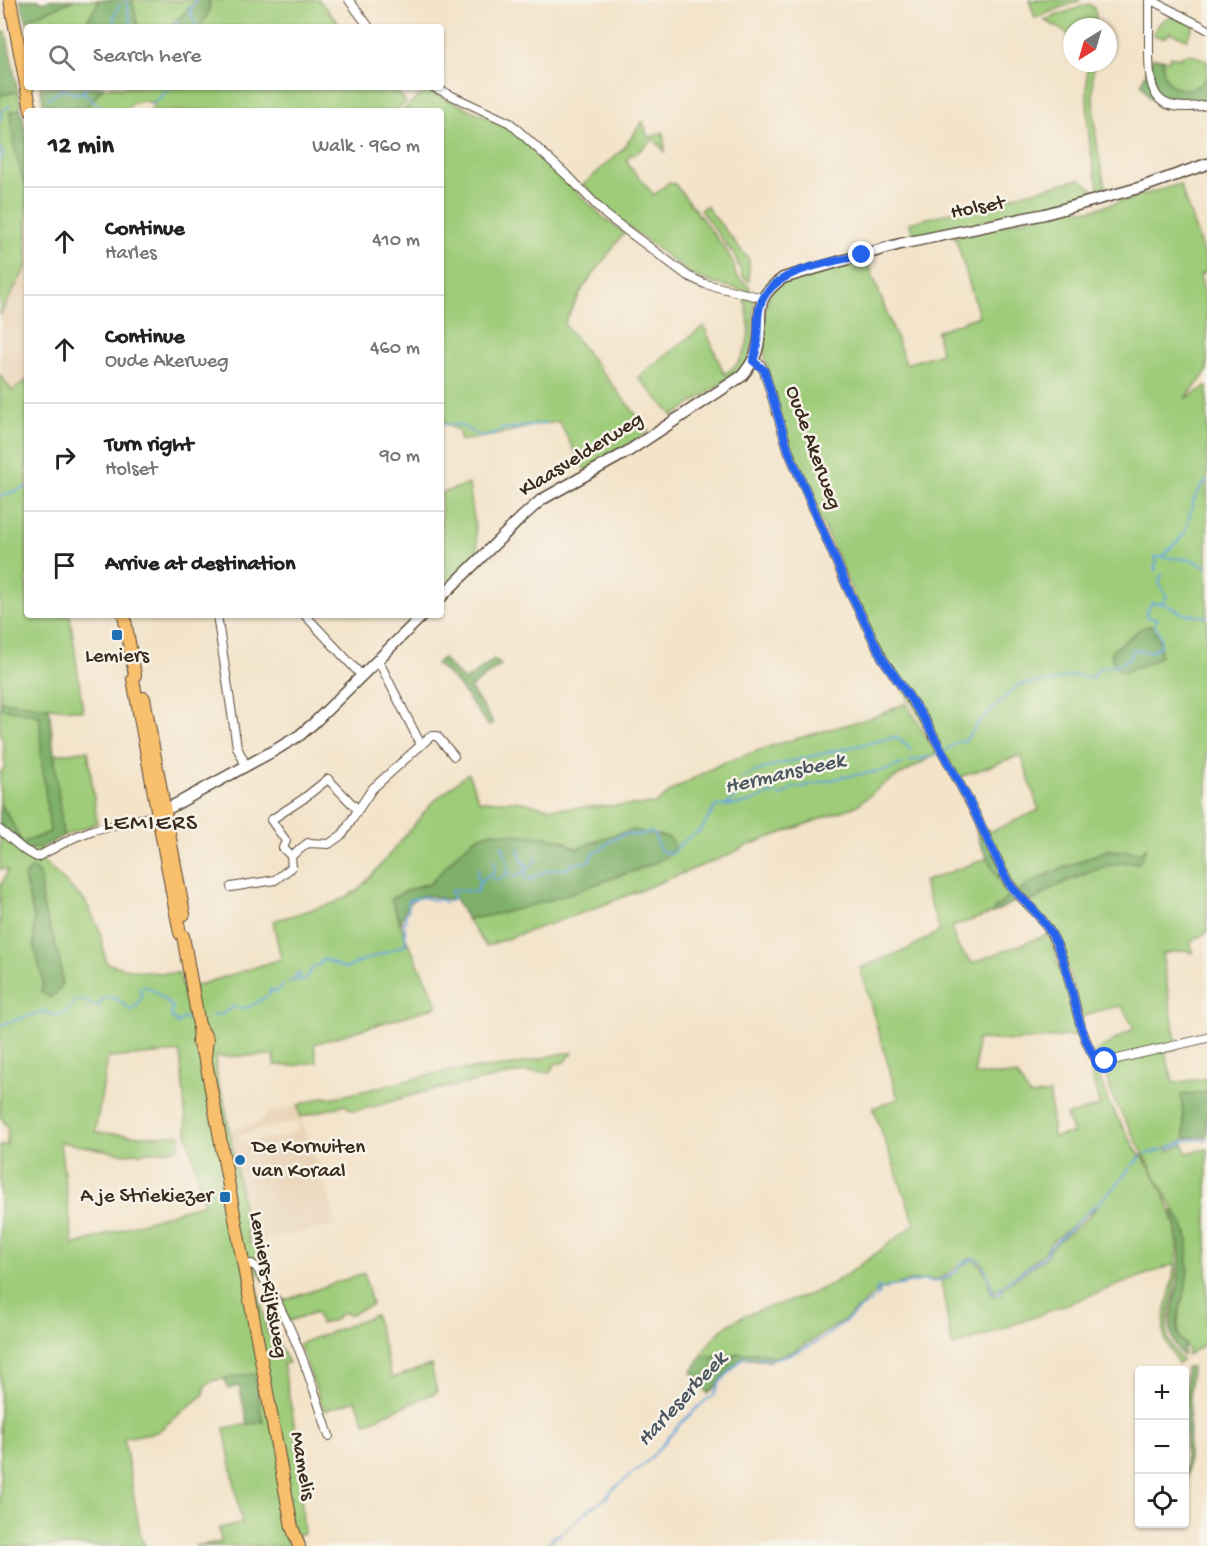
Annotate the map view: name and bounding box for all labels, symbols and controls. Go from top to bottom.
north arrow [1063,18,1117,72]
search box [24,24,444,90]
icon: search [45,41,78,74]
text: Search here [93,44,201,70]
text: 12 min [48,132,114,163]
text: Walk · 960 m [312,136,420,159]
street label: Holset [949,191,1010,226]
text: Continue [105,217,185,243]
icon: ahead [48,225,81,258]
text: 410 m [372,230,420,253]
route end [848,241,874,267]
text: Harles [105,243,157,266]
text: Continue [105,325,185,351]
icon: ahead [48,333,81,366]
text: 460 m [370,338,420,361]
text: Oude Akerweg [105,351,229,374]
street label: Oude Akerweg [778,383,846,513]
street label: Klaasvelderweg [515,408,649,504]
text: Turn right [105,433,193,459]
icon: right [48,441,81,474]
text: 90 m [380,446,420,469]
text: Holset [105,459,157,482]
icon: arrive [48,549,81,582]
text: Arrive at destination [105,552,295,578]
marker: Lemiers [110,628,124,642]
place label: Lemiers [85,645,150,670]
water label: Hermansbeek [723,748,850,801]
district label: LEMIERS [103,810,199,839]
route start [1091,1047,1117,1073]
place label: De Kornuiten van Koraal [250,1136,365,1185]
marker: De Kornuiten van Koraal [233,1153,247,1167]
place label: A je Striekiezer [80,1185,215,1210]
marker: A je Striekiezer [218,1190,232,1204]
street label: Lemiers-Rijksweg [242,1210,292,1360]
water label: Harleserbeek [633,1346,735,1453]
map controls [1135,1366,1189,1528]
button: + [1135,1366,1189,1420]
button: − [1135,1420,1189,1474]
street label: Mamelis [283,1430,320,1503]
button: locate [1135,1474,1189,1528]

